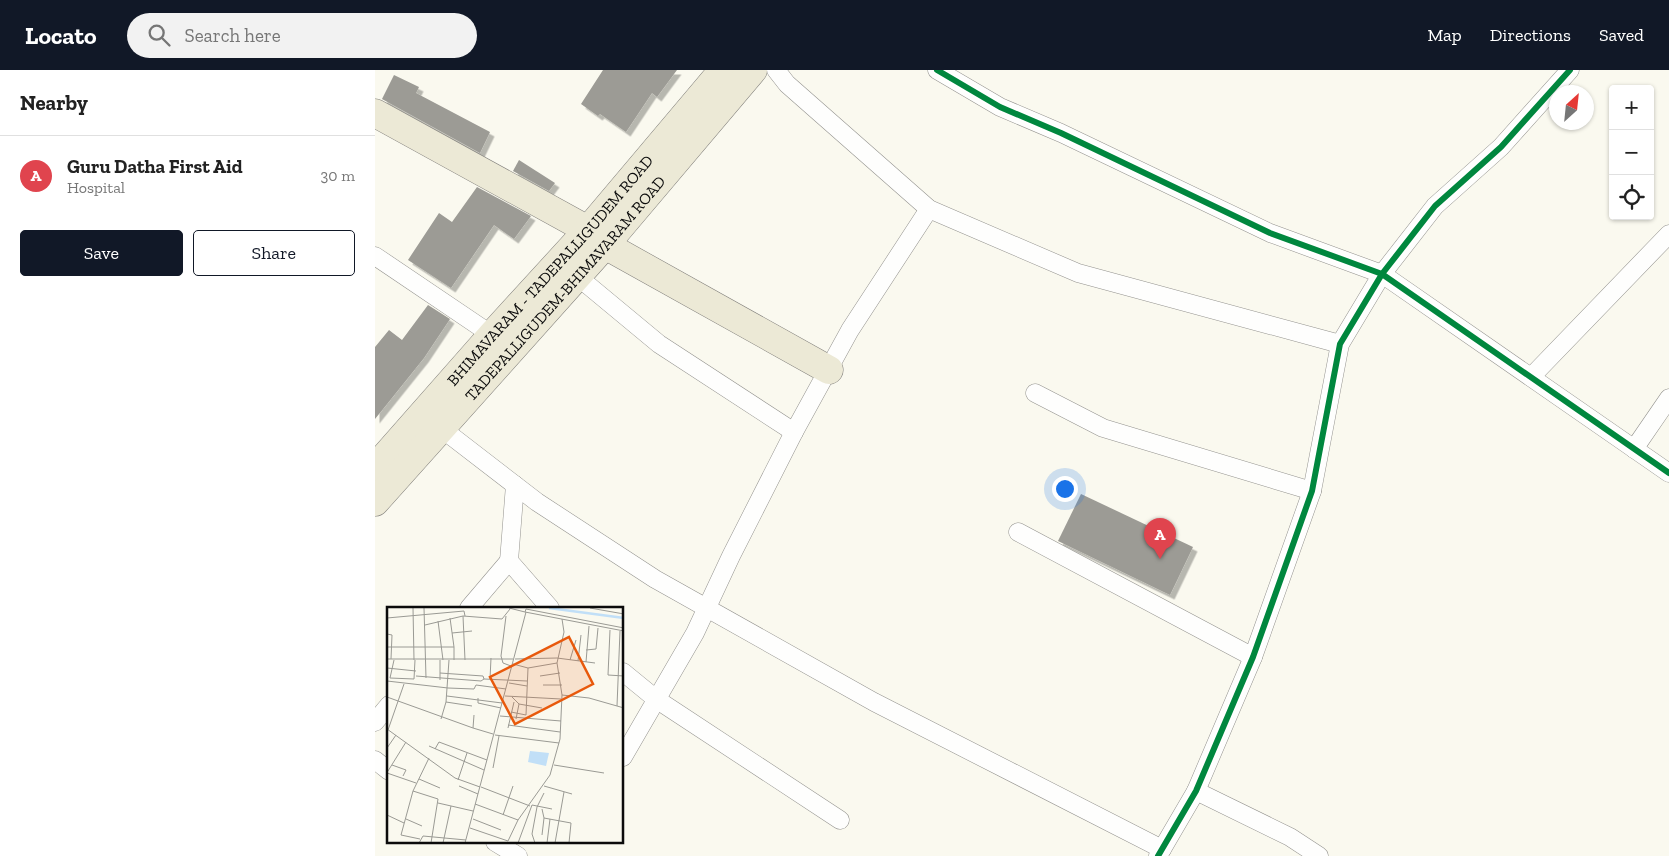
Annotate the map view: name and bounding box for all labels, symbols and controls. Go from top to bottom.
search box [127,13,477,58]
text: Locato [25,21,97,50]
icon: search [145,21,173,49]
text: Search here [185,24,281,47]
text: Map [1427,24,1462,46]
text: Directions [1490,24,1571,46]
text: Saved [1599,24,1644,46]
north arrow [1549,85,1594,130]
map controls [1609,85,1654,220]
button: + [1609,85,1654,130]
text: Nearby [20,90,88,115]
button: − [1609,130,1654,175]
street label: BHIMAVARAM - TADEPALLIGUDEM ROAD [443,151,657,389]
text: Guru Datha First Aid [67,155,242,178]
text: A [31,166,42,185]
text: 30 m [321,166,355,185]
street label: TADEPALLIGUDEM-BHIMAVARAM ROAD [461,172,669,405]
button: locate [1609,175,1654,220]
text: Hospital [67,178,125,197]
button: Save [20,230,183,276]
button: Share [193,230,355,276]
your location [1052,476,1078,502]
pin: A [1144,518,1176,559]
inset map [387,607,624,844]

